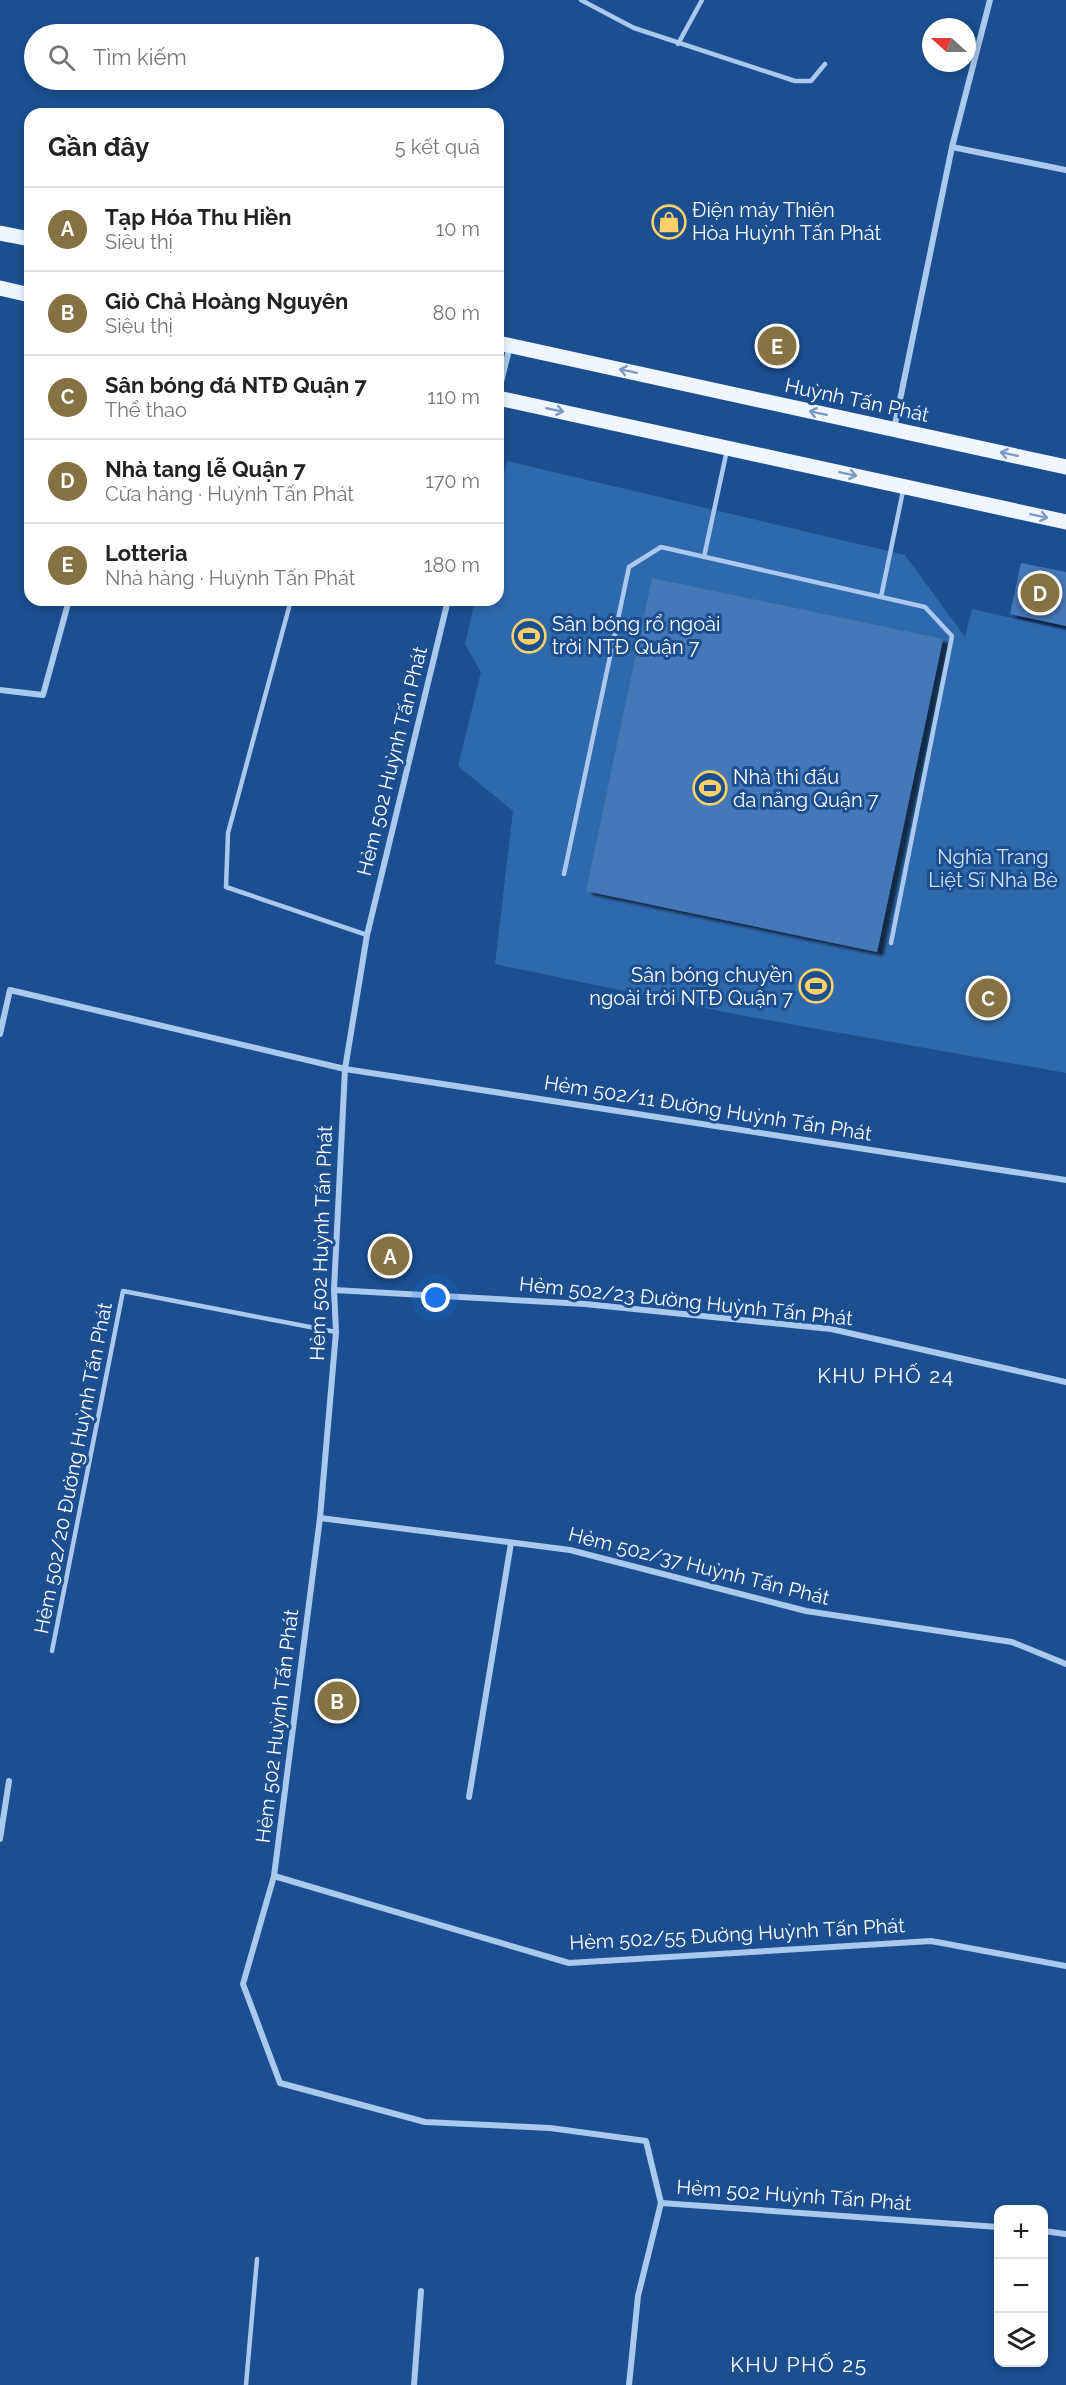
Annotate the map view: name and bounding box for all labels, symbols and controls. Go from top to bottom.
north arrow [922,18,976,72]
search box [24,24,504,90]
icon: search [45,41,78,74]
text: Tìm kiếm [93,44,187,70]
text: Gần đây [48,132,149,162]
text: 5 kết quả [395,135,480,159]
place label: Điện máy Thiên Hòa Huỳnh Tấn Phát [692,198,882,245]
text: Tạp Hóa Thu Hiền [105,204,292,230]
shop icon: Điện máy Thiên Hòa Huỳnh Tấn Phát [651,204,687,240]
text: A [61,217,74,241]
text: 10 m [436,217,480,241]
text: Siêu thị [105,230,173,254]
text: Giò Chả Hoàng Nguyên [105,288,348,314]
text: B [61,301,74,325]
text: 80 m [432,301,480,325]
text: Siêu thị [105,314,173,338]
pin: E [758,324,796,368]
one-way arrow [619,365,638,376]
text: Sân bóng đá NTĐ Quận 7 [105,372,367,398]
street label: Huỳnh Tấn Phát [783,373,932,427]
text: C [61,385,74,409]
text: 110 m [427,385,480,409]
text: Thể thao [105,398,187,422]
one-way arrow [545,405,564,416]
one-way arrow [809,406,828,418]
one-way arrow [1000,448,1019,460]
text: Nhà tang lễ Quận 7 [105,456,306,482]
text: D [60,469,75,493]
text: 170 m [425,469,480,493]
one-way arrow [838,469,858,480]
text: Cửa hàng · Huỳnh Tấn Phát [105,482,354,506]
one-way arrow [1028,511,1048,522]
text: Lotteria [105,540,188,566]
text: E [61,553,74,577]
text: 180 m [424,553,480,577]
text: Nhà hàng · Huỳnh Tấn Phát [105,566,355,590]
pin: D [1020,570,1060,616]
place label: Sân bóng rổ ngoài trời NTĐ Quận 7 [552,612,720,659]
sports icon: Sân bóng rổ ngoài trời NTĐ Quận 7 [511,618,547,654]
street label: Hẻm 502 Huỳnh Tấn Phát [352,644,432,878]
place label: Nhà thi đấu đa năng Quận 7 [733,765,879,812]
sports icon: Nhà thi đấu đa năng Quận 7 [692,770,728,806]
park label: Nghĩa Trang Liệt Sĩ Nhà Bè [928,845,1058,892]
place label: Sân bóng chuyền ngoài trời NTĐ Quận 7 [589,963,793,1010]
sports icon: Sân bóng chuyền ngoài trời NTĐ Quận 7 [798,968,834,1004]
pin: C [968,976,1008,1020]
street label: Hẻm 502/11 Đường Huỳnh Tấn Phát [542,1070,874,1146]
street label: Hẻm 502 Huỳnh Tấn Phát [305,1125,337,1361]
pin: A [370,1234,410,1278]
street label: Hẻm 502/23 Đường Huỳnh Tấn Phát [518,1272,854,1330]
your location [421,1283,450,1312]
street label: Hẻm 502/20 Đường Huỳnh Tấn Phát [29,1300,117,1636]
district label: KHU PHỐ 24 [817,1363,955,1388]
street label: Hẻm 502/37 Huỳnh Tấn Phát [566,1522,832,1610]
street label: Hẻm 502 Huỳnh Tấn Phát [251,1607,303,1844]
pin: B [318,1678,356,1724]
street label: Hẻm 502/55 Đường Huỳnh Tấn Phát [569,1913,906,1955]
street label: Hẻm 502 Huỳnh Tấn Phát [676,2175,913,2215]
map controls [994,2205,1048,2367]
button: + [994,2205,1048,2259]
button: − [994,2259,1048,2313]
button: layers [994,2313,1048,2367]
district label: KHU PHỐ 25 [730,2352,868,2377]

